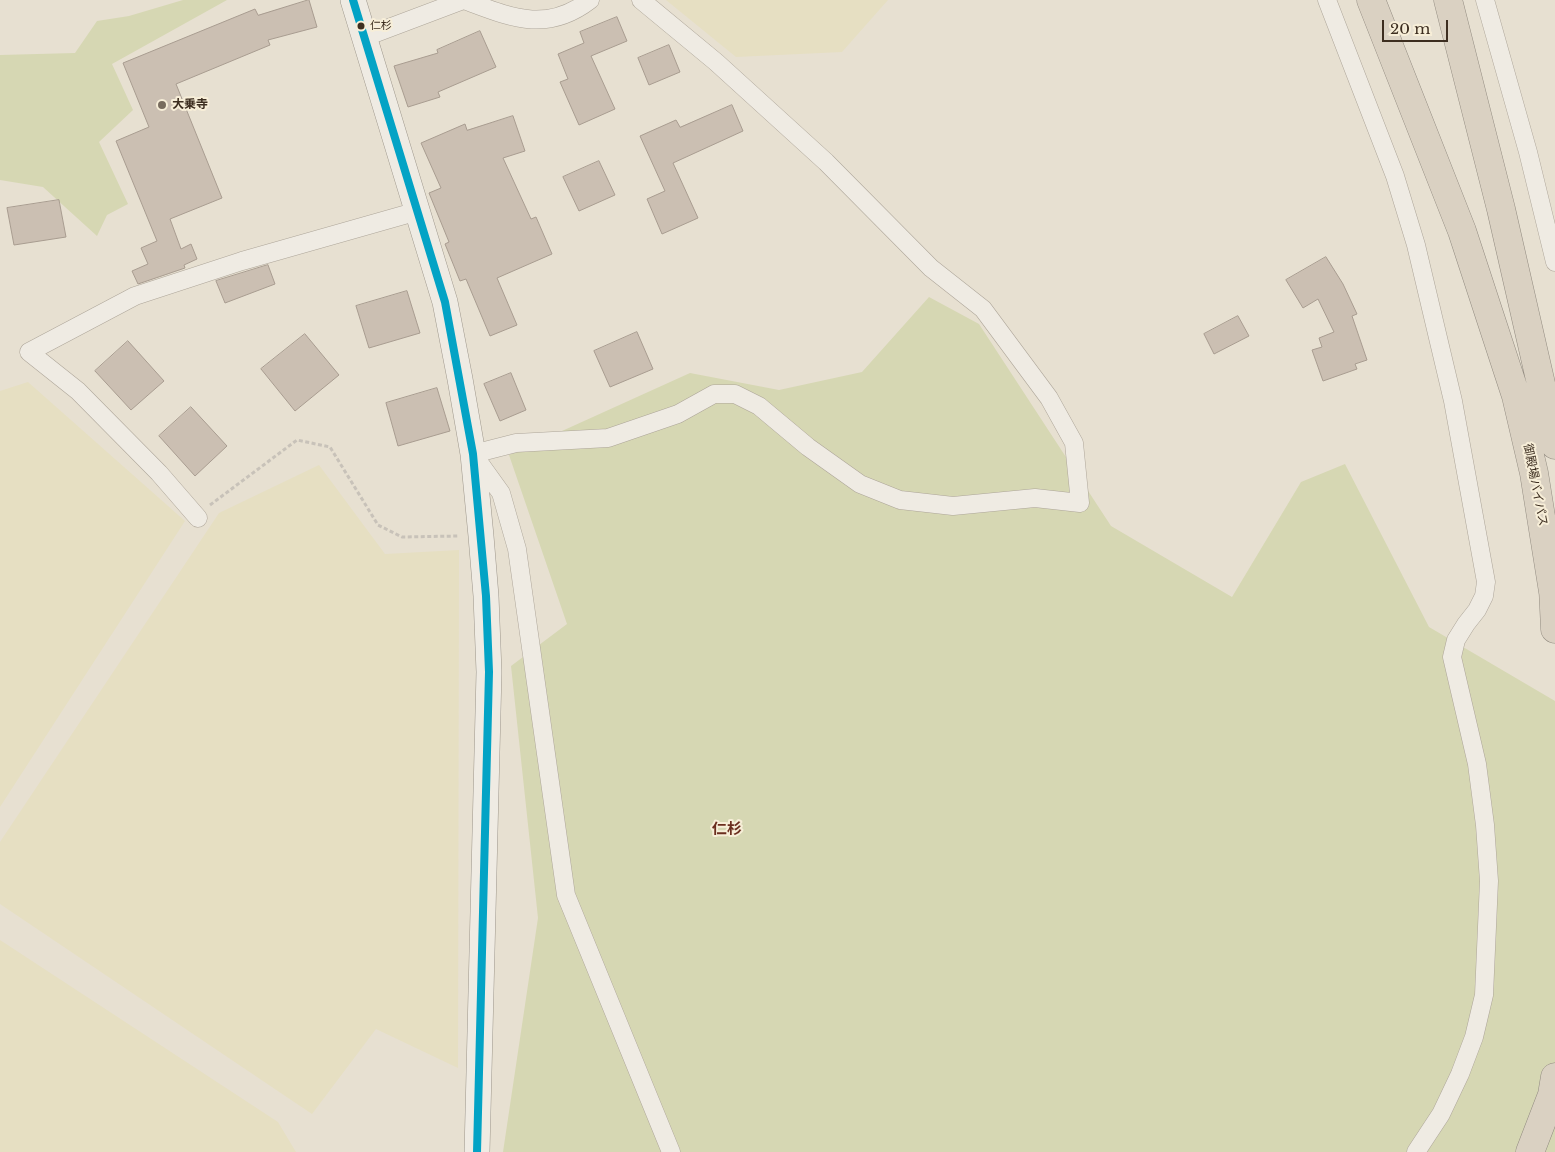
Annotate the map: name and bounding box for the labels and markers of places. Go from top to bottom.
place label: 仁杉 [370,19,392,33]
marker: 仁杉 [356,21,366,31]
place label: 大乗寺 [172,98,208,112]
marker: 大乗寺 [156,99,168,111]

